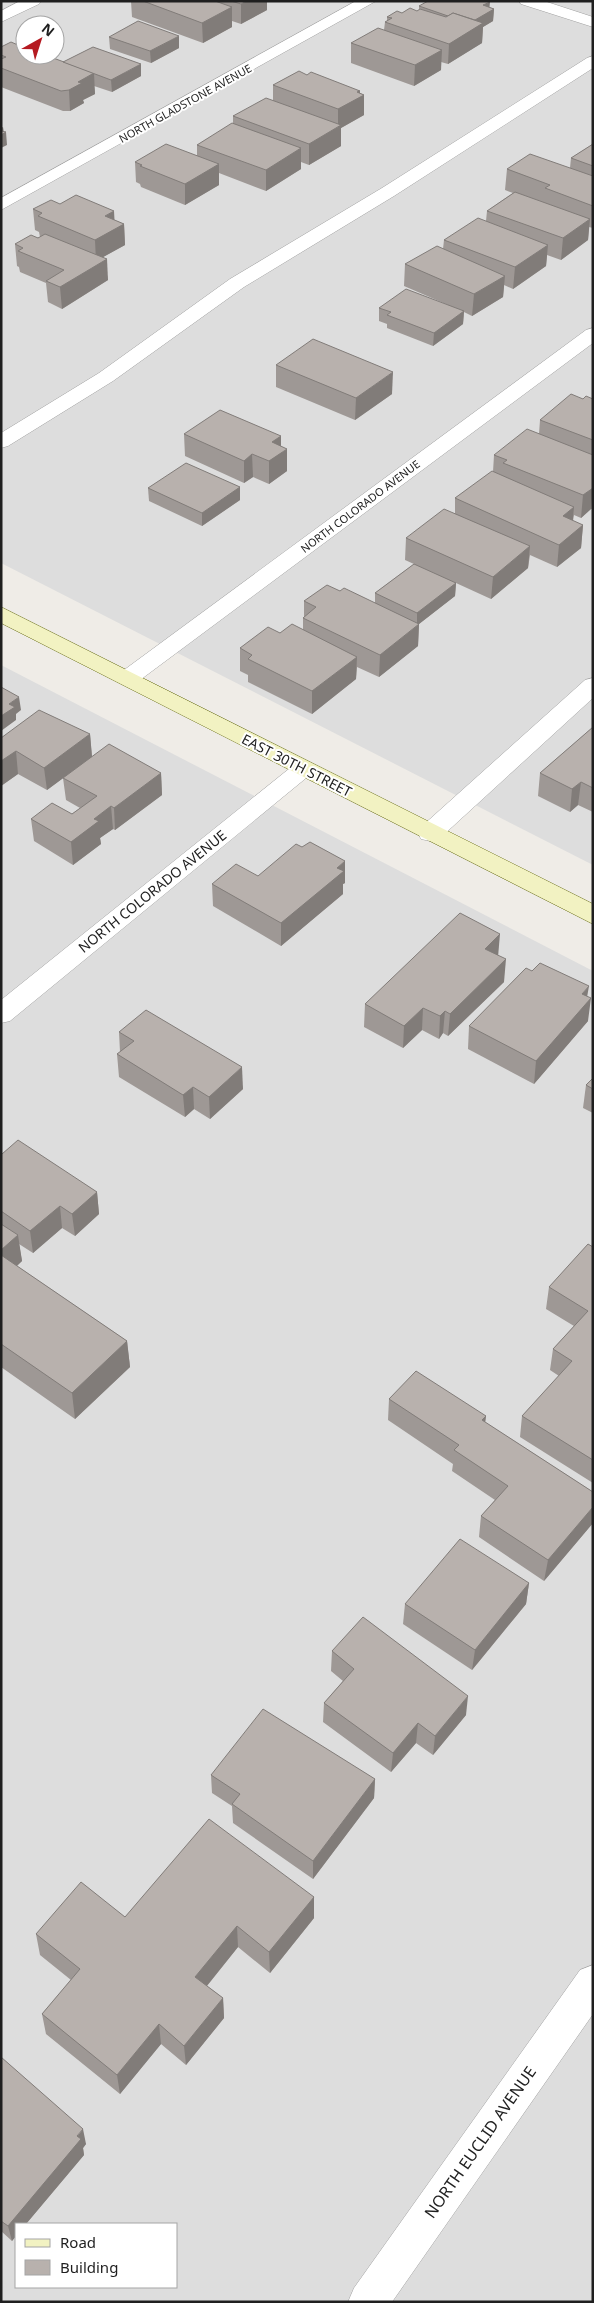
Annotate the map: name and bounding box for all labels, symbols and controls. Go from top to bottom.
north arrow [15,15,65,65]
text: N [38,19,59,40]
street label: NORTH GLADSTONE AVENUE [116,60,254,146]
street label: NORTH COLORADO AVENUE [297,456,423,556]
street label: EAST 30TH STREET [239,729,355,801]
street label: NORTH COLORADO AVENUE [74,825,230,957]
street label: NORTH EUCLID AVENUE [419,2062,541,2222]
legend [15,2223,178,2288]
text: Road [60,2232,96,2252]
text: Building [60,2257,118,2277]

